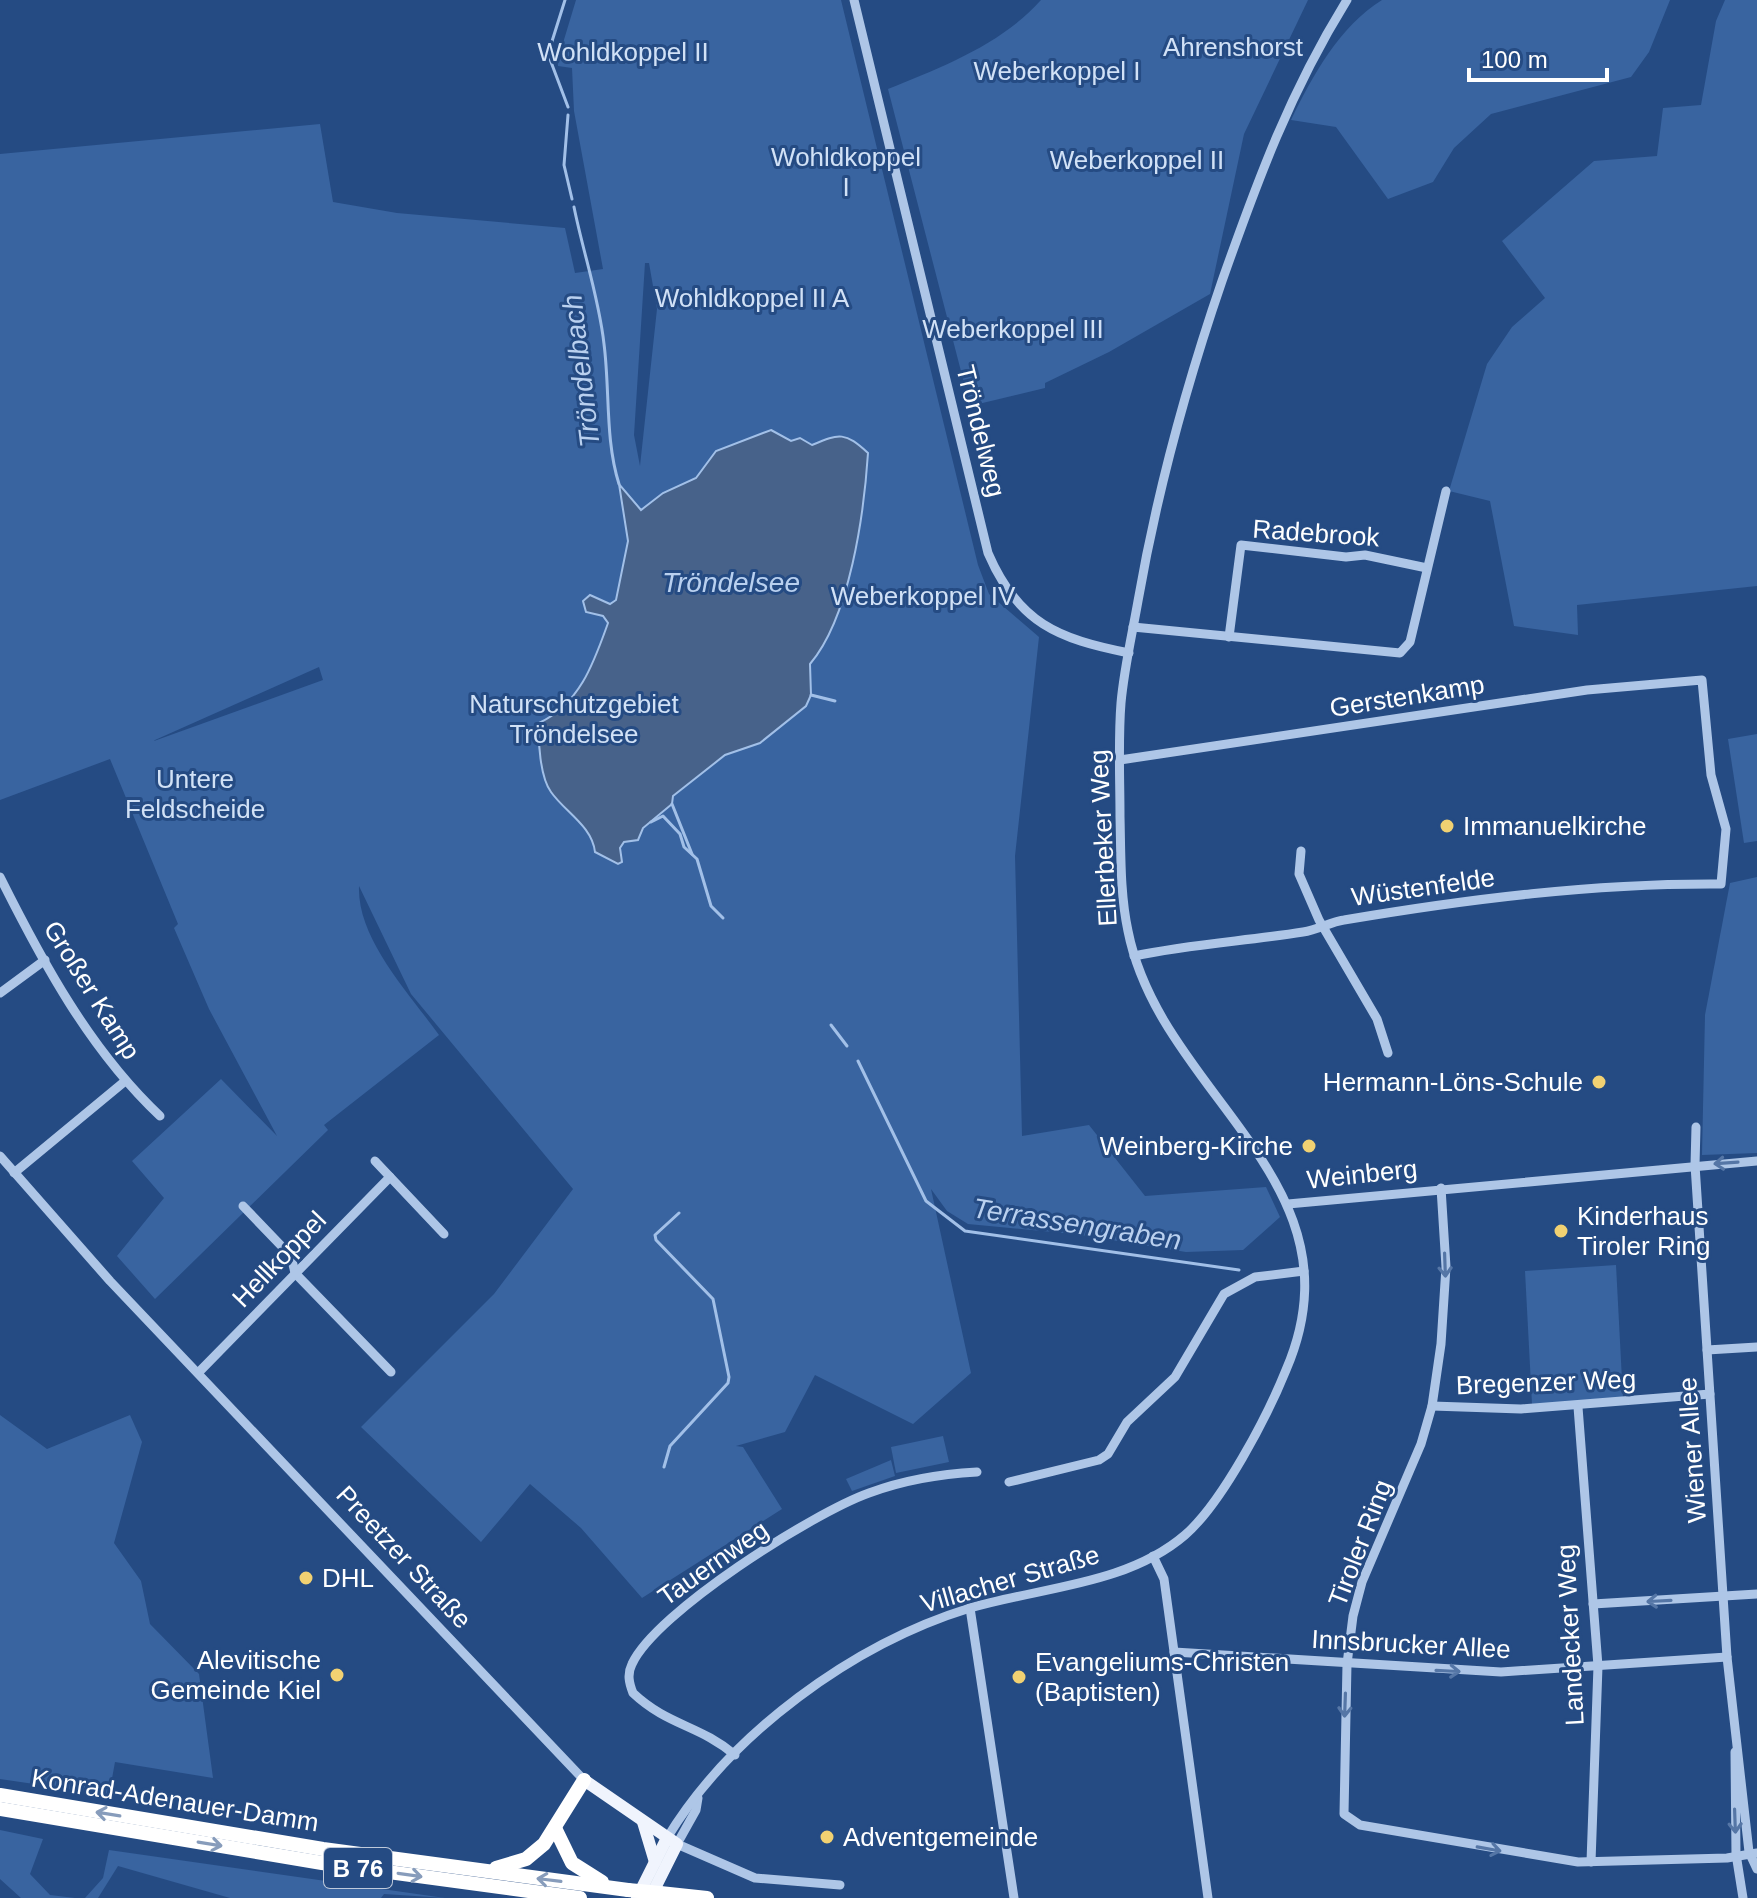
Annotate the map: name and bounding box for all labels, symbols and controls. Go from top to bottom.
park label: Ahrenshorst [1163,32,1304,62]
scale bar [1469,32,1607,82]
park label: Wohldkoppel II [537,37,709,67]
text: 100 m [1481,46,1548,73]
park label: Weberkoppel I [973,56,1141,86]
park label: Wohldkoppel I [771,142,921,202]
park label: Weberkoppel II [1050,145,1224,175]
park label: Wohldkoppel II A [655,283,850,313]
water label: Tröndelbach [556,293,606,449]
park label: Weberkoppel III [922,314,1104,344]
street label: Tröndelweg [950,362,1012,500]
street label: Radebrook [1252,514,1381,552]
water label: Tröndelsee [662,567,800,598]
park label: Weberkoppel IV [831,581,1016,611]
street label: Gerstenkamp [1328,669,1486,723]
park label: Naturschutzgebiet Tröndelsee [469,689,680,749]
street label: Ellerbeker Weg [1083,749,1123,927]
park label: Untere Feldscheide [125,764,265,824]
place label: Immanuelkirche [1463,811,1647,841]
marker: Immanuelkirche [1438,817,1456,835]
street label: Wüstenfelde [1349,862,1497,912]
street label: Großer Kamp [38,915,146,1065]
place label: Hermann-Löns-Schule [1323,1067,1583,1097]
marker: Hermann-Löns-Schule [1590,1073,1608,1091]
place label: Weinberg-Kirche [1100,1131,1293,1161]
marker: Weinberg-Kirche [1300,1137,1318,1155]
street label: Weinberg [1305,1153,1419,1195]
one-way arrow [1713,1156,1740,1171]
water label: Terrassengraben [971,1192,1183,1256]
place label: Kinderhaus Tiroler Ring [1577,1201,1710,1261]
street label: Hellkoppel [226,1205,332,1313]
marker: Kinderhaus Tiroler Ring [1552,1222,1570,1240]
one-way arrow [1438,1251,1453,1278]
street label: Bregenzer Weg [1455,1364,1637,1400]
street label: Wiener Allee [1672,1376,1712,1524]
street label: Tiroler Ring [1322,1475,1398,1611]
street label: Preetzer Straße [330,1480,478,1634]
street label: Tauernweg [652,1514,774,1612]
street label: Villacher Straße [917,1539,1103,1619]
street label: Landecker Weg [1550,1544,1590,1726]
place label: DHL [322,1563,374,1593]
marker: DHL [297,1569,315,1587]
one-way arrow [1646,1593,1673,1608]
street label: Innsbrucker Allee [1311,1624,1511,1664]
place label: Alevitische Gemeinde Kiel [150,1645,321,1705]
place label: Evangeliums-Christen (Baptisten) [1035,1647,1289,1707]
one-way arrow [1434,1664,1461,1679]
marker: Alevitische Gemeinde Kiel [328,1666,346,1684]
marker: Evangeliums-Christen (Baptisten) [1010,1668,1028,1686]
one-way arrow [1338,1691,1353,1718]
street label: Konrad-Adenauer-Damm [29,1762,321,1838]
one-way arrow [96,1805,121,1820]
one-way arrow [1727,1807,1743,1834]
place label: Adventgemeinde [843,1822,1038,1852]
marker: Adventgemeinde [818,1828,836,1846]
one-way arrow [197,1838,222,1853]
one-way arrow [1476,1843,1501,1858]
road number: B 76 [324,1848,392,1888]
one-way arrow [396,1868,422,1883]
one-way arrow [536,1872,563,1887]

